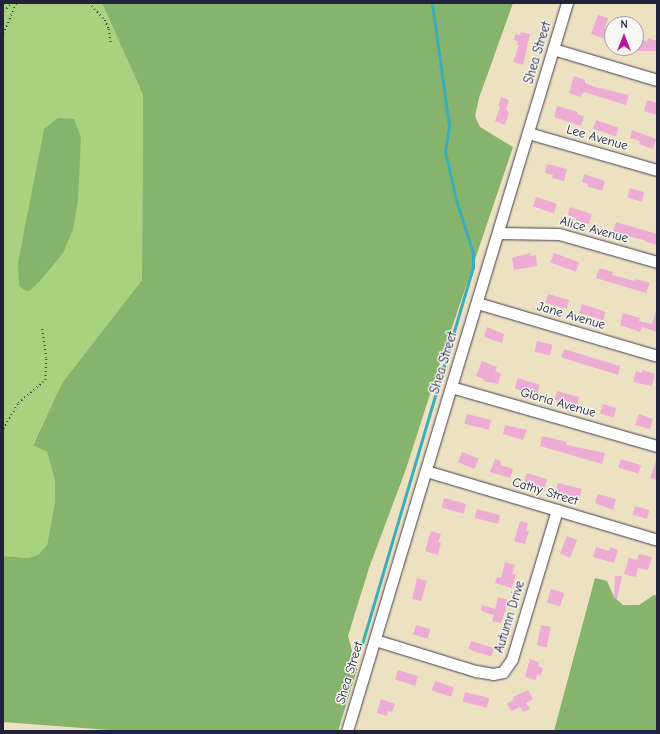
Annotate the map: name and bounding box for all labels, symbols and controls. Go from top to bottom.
north arrow [604,16,644,56]
text: N [620,18,628,31]
street label: Shea Street [521,20,555,86]
street label: Lee Avenue [564,122,630,154]
street label: Alice Avenue [558,213,630,247]
street label: Jane Avenue [535,299,607,333]
street label: Shea Street [427,330,461,396]
street label: Gloria Avenue [518,385,598,421]
street label: Cathy Street [510,475,580,509]
street label: Autumn Drive [492,579,528,655]
street label: Shea Street [333,640,367,706]

